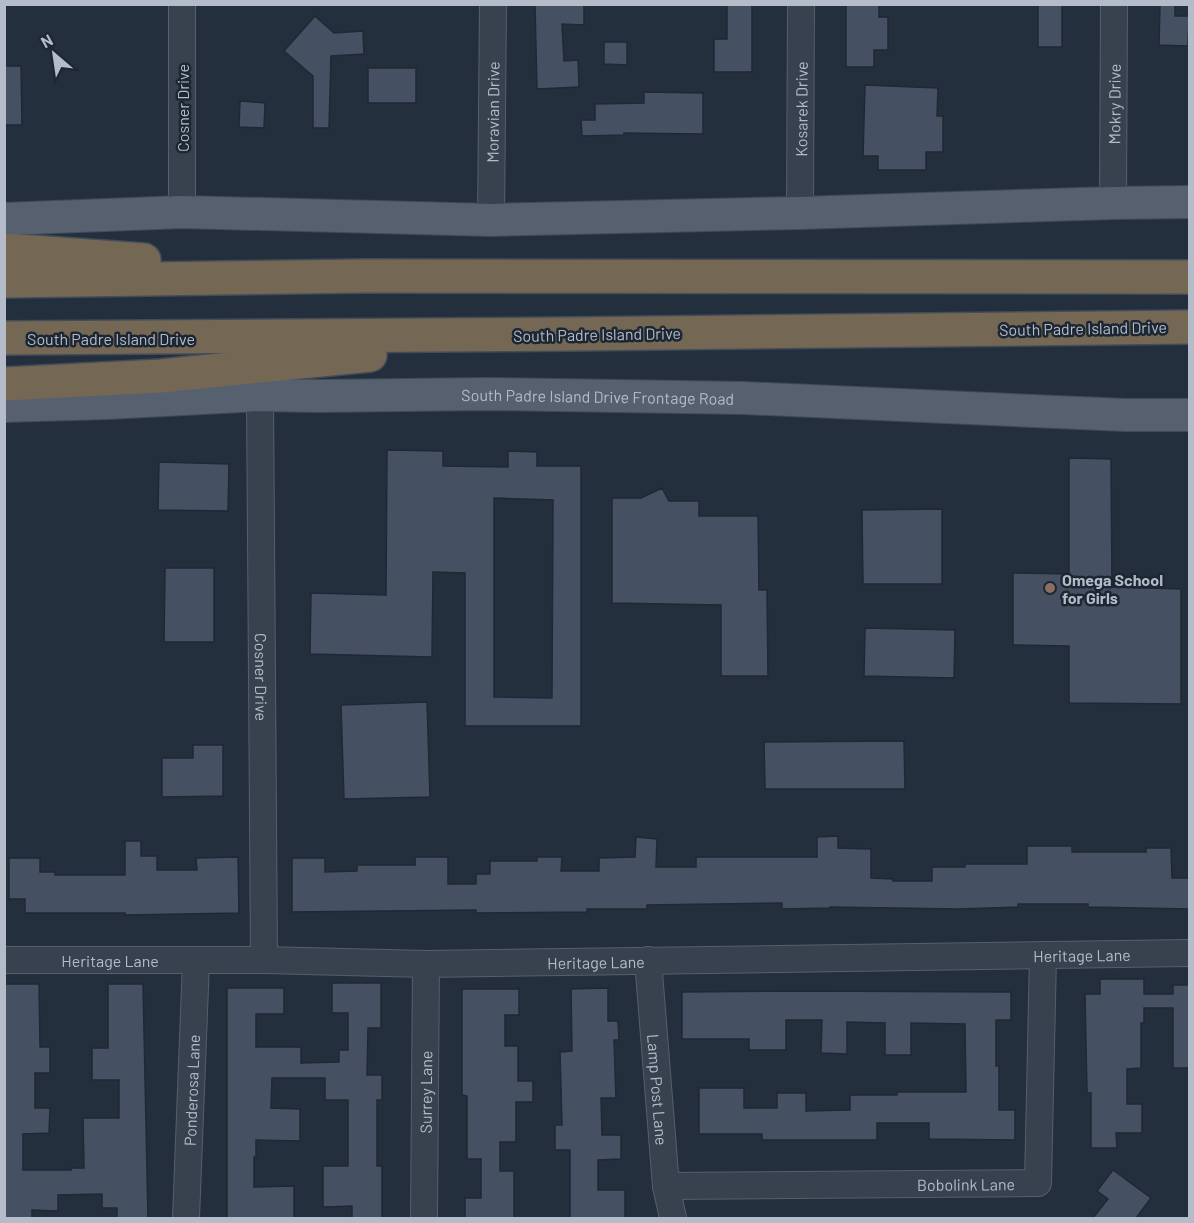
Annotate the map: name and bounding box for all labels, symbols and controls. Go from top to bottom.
north arrow [24,24,84,84]
text: N [37,30,56,51]
street label: Moravian Drive [482,61,502,163]
street label: Kosarek Drive [791,61,810,157]
street label: Cosner Drive [173,64,192,152]
street label: Mokry Drive [1104,64,1123,144]
street label: South Padre Island Drive [999,317,1167,339]
street label: South Padre Island Drive [513,323,681,345]
street label: South Padre Island Drive [27,329,195,348]
street label: South Padre Island Drive Frontage Road [461,384,734,407]
place label: Omega School for Girls [1062,570,1163,607]
marker: Omega School for Girls [1043,581,1057,595]
street label: Cosner Drive [252,633,272,721]
street label: Heritage Lane [1033,944,1131,965]
street label: Heritage Lane [61,951,159,970]
street label: Heritage Lane [547,951,645,972]
street label: Lamp Post Lane [644,1033,672,1146]
street label: Ponderosa Lane [179,1034,203,1146]
street label: Surrey Lane [415,1051,435,1133]
street label: Bobolink Lane [917,1174,1015,1193]

